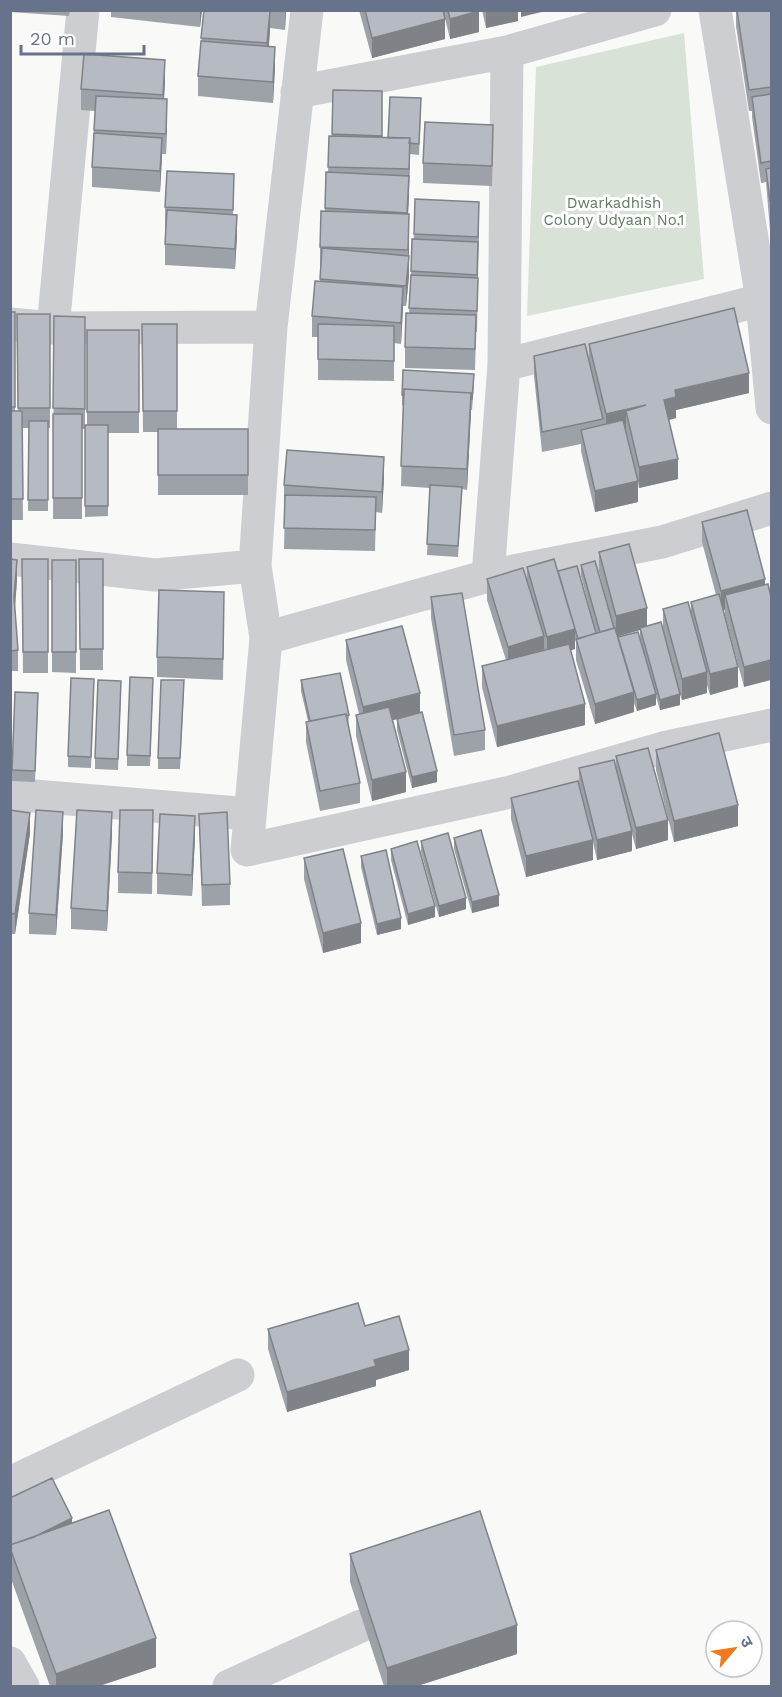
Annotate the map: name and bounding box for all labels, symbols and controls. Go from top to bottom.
scale bar [21,18,144,56]
text: 20 m [30,28,75,49]
park label: Dwarkadhish Colony Udyaan No.1 [544,194,684,229]
north arrow [704,1619,764,1679]
text: उ [736,1633,758,1651]

